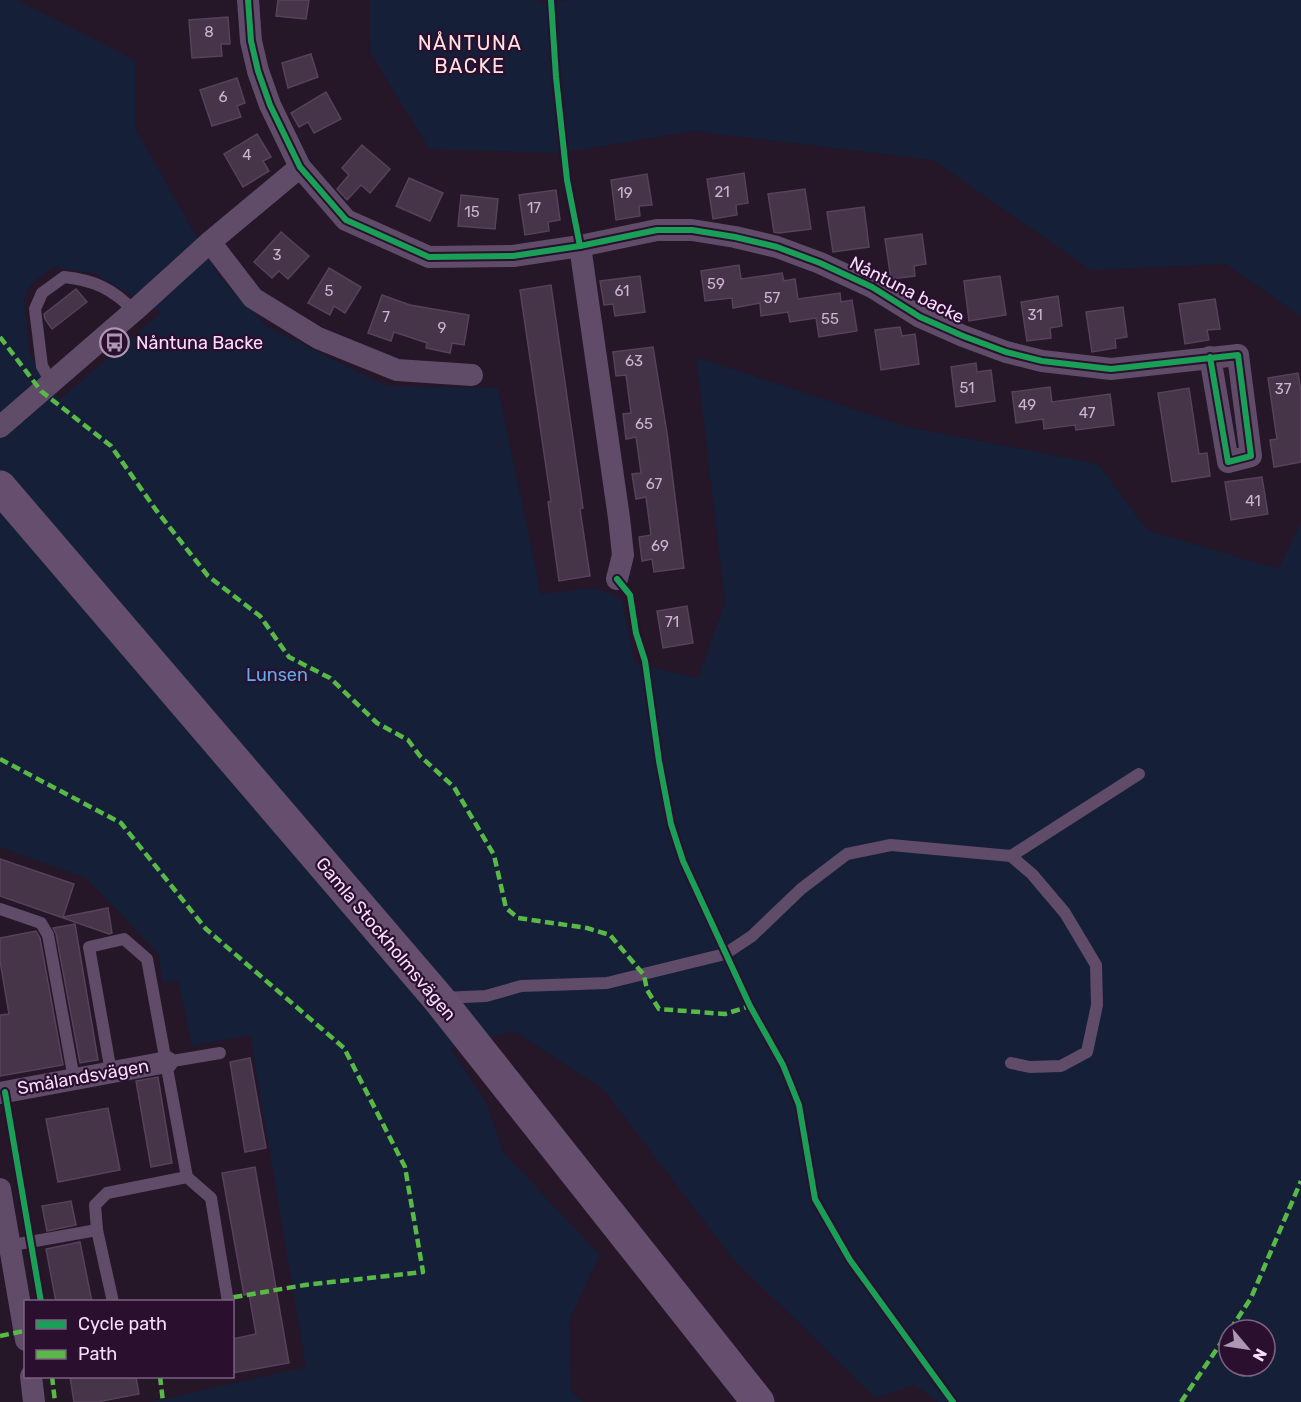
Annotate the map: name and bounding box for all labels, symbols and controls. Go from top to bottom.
house number: 8 [204,23,214,41]
district label: NÅNTUNA BACKE [418,31,522,78]
house number: 6 [218,88,228,106]
house number: 4 [242,146,252,164]
house number: 21 [714,183,730,201]
house number: 19 [617,184,633,202]
house number: 17 [527,199,541,217]
house number: 15 [464,203,480,221]
house number: 3 [272,246,282,264]
street label: Nåntuna backe [846,252,968,328]
house number: 59 [707,275,725,293]
house number: 5 [325,282,334,300]
house number: 61 [614,282,630,300]
house number: 57 [764,289,781,307]
house number: 31 [1027,306,1043,324]
house number: 7 [382,308,390,326]
house number: 55 [821,310,839,328]
house number: 9 [438,319,447,337]
bus stop icon: Nåntuna Backe [99,327,131,359]
place label: Nåntuna Backe [136,332,263,354]
house number: 63 [625,352,643,370]
house number: 51 [959,379,975,397]
house number: 37 [1275,380,1292,398]
house number: 49 [1018,396,1036,414]
house number: 47 [1079,404,1096,422]
house number: 65 [635,415,653,433]
house number: 67 [646,475,662,493]
house number: 41 [1245,492,1261,510]
house number: 69 [651,537,669,555]
house number: 71 [665,613,679,631]
park label: Lunsen [246,664,308,686]
street label: Gamla Stockholmsvägen [311,853,461,1025]
street label: Smålandsvägen [16,1055,150,1099]
legend [24,1300,234,1378]
text: Cycle path [78,1313,167,1335]
north arrow [1217,1318,1277,1378]
text: Path [78,1343,117,1365]
text: N [1249,1345,1271,1365]

